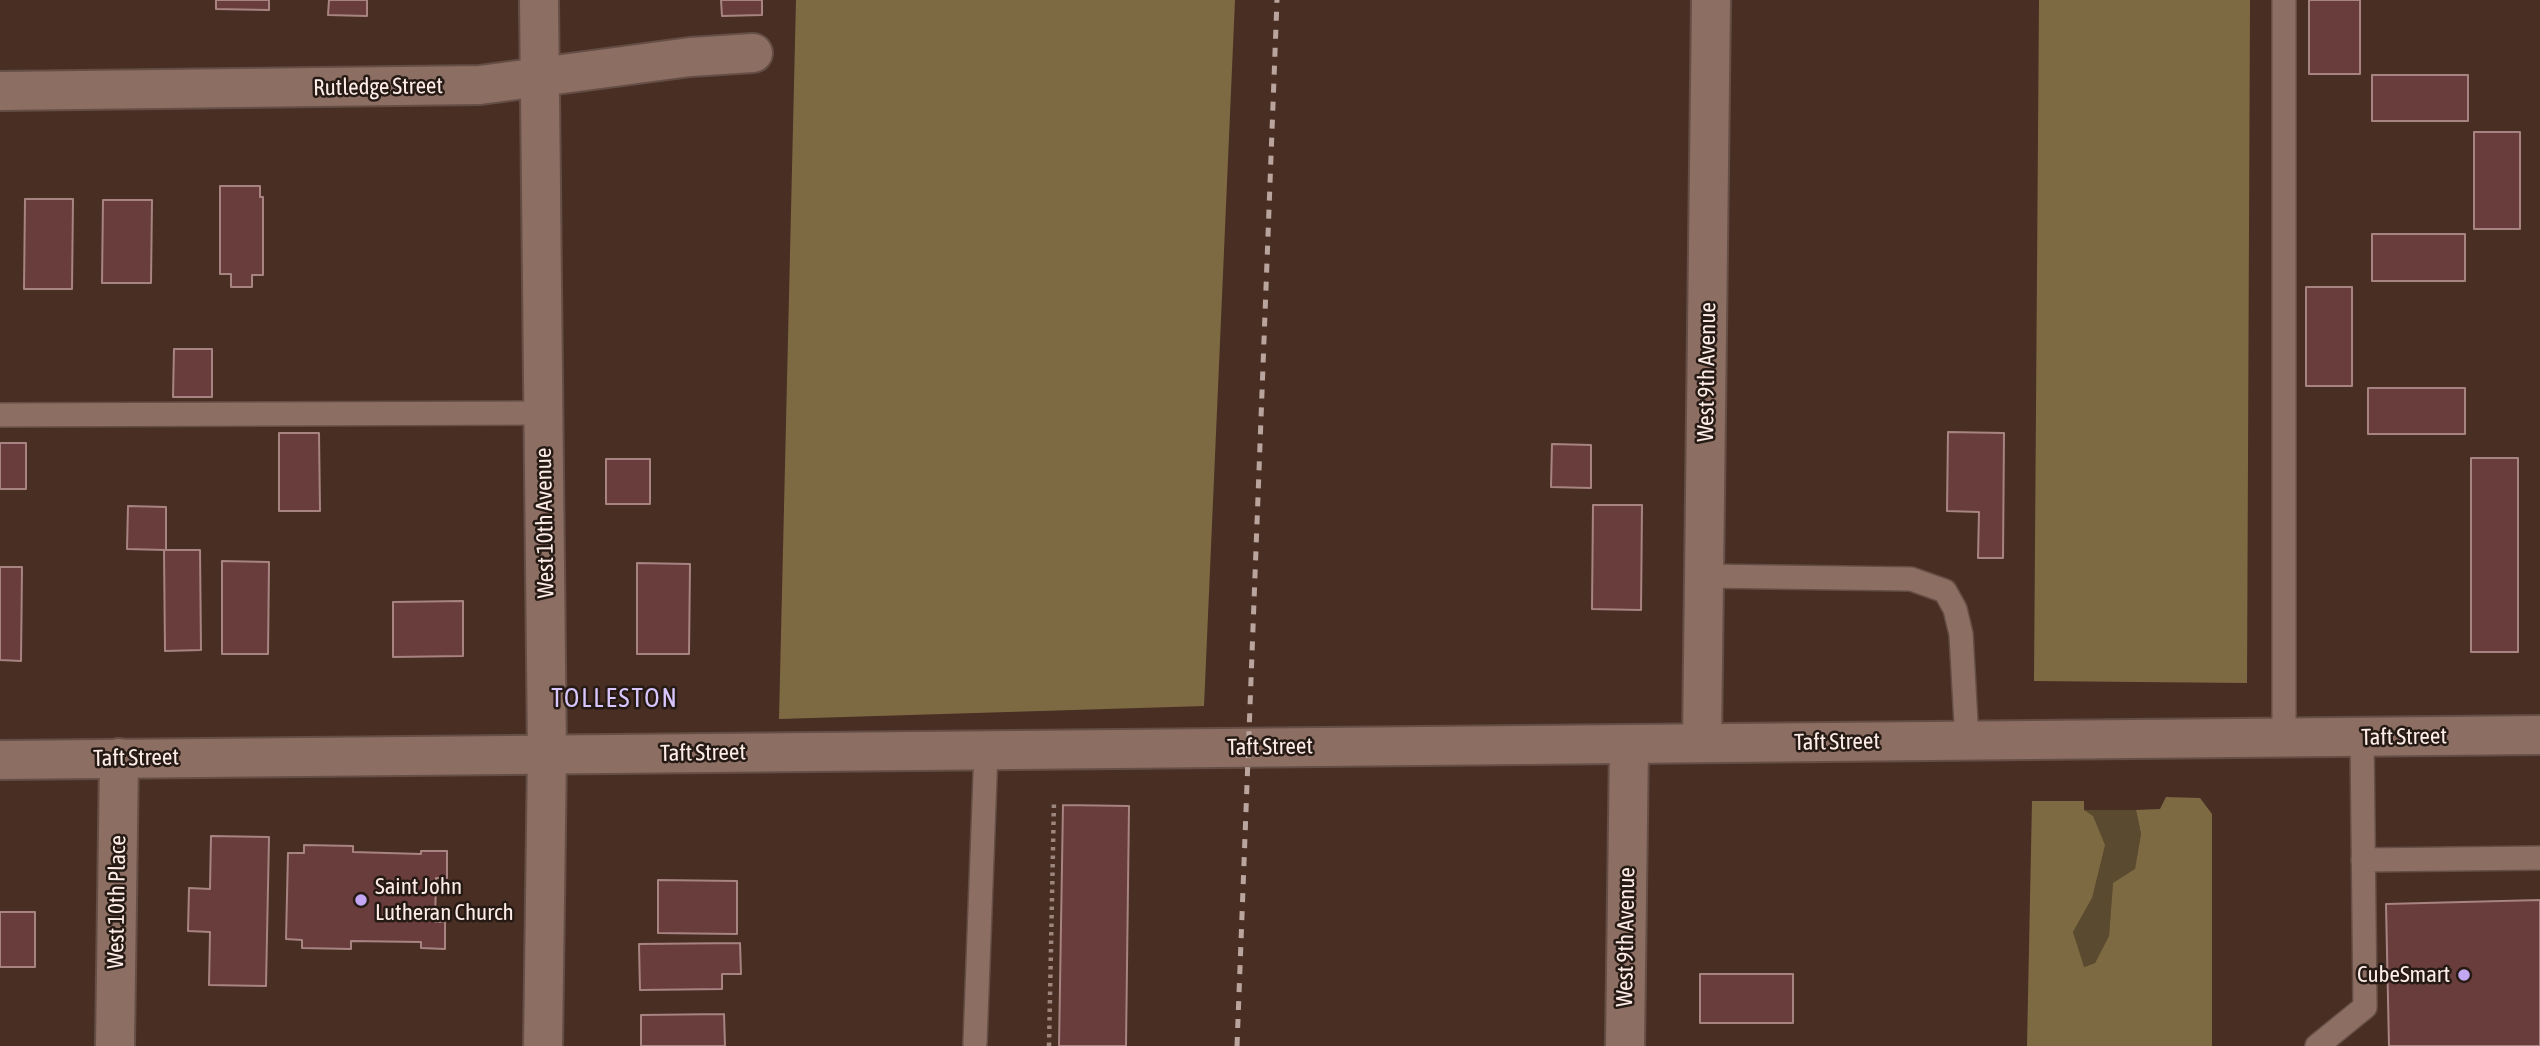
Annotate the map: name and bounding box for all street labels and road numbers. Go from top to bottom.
street label: Rutledge Street [313,72,443,102]
street label: West 9th Avenue [1692,302,1722,442]
street label: West 10th Avenue [530,448,560,598]
street label: Taft Street [2361,722,2447,752]
street label: Taft Street [1794,727,1880,757]
street label: Taft Street [1227,732,1313,762]
street label: Taft Street [660,738,746,768]
street label: Taft Street [93,743,179,773]
street label: West 10th Place [102,835,132,969]
street label: West 9th Avenue [1611,867,1641,1007]

